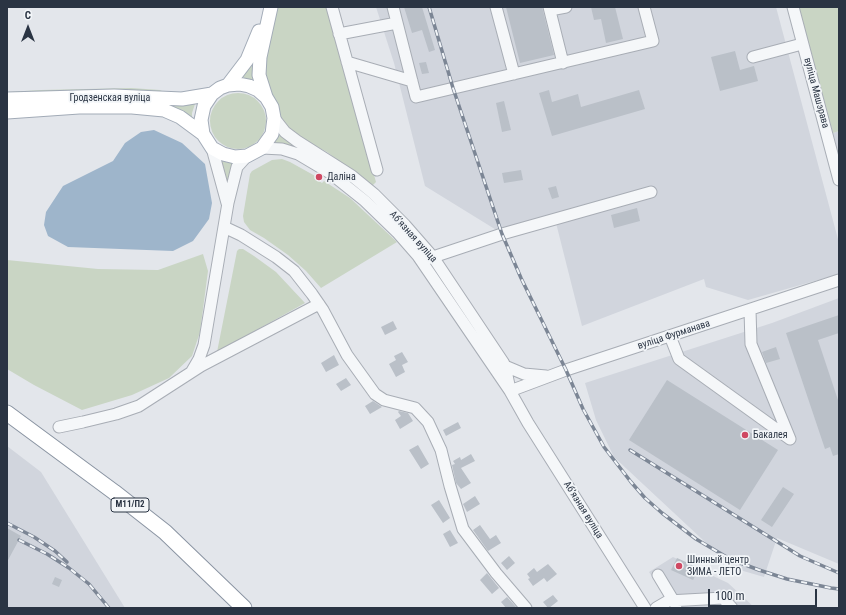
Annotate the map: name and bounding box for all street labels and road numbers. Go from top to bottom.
street label: вуліца Машэрава [801,57,831,129]
street label: Гродзенская вуліца [70,92,150,104]
street label: Абʼязная вуліца [387,209,439,265]
street label: вуліца Фурманава [636,318,712,352]
street label: Абʼязная вуліца [561,479,605,541]
road number: М11/П2 [111,498,149,512]

